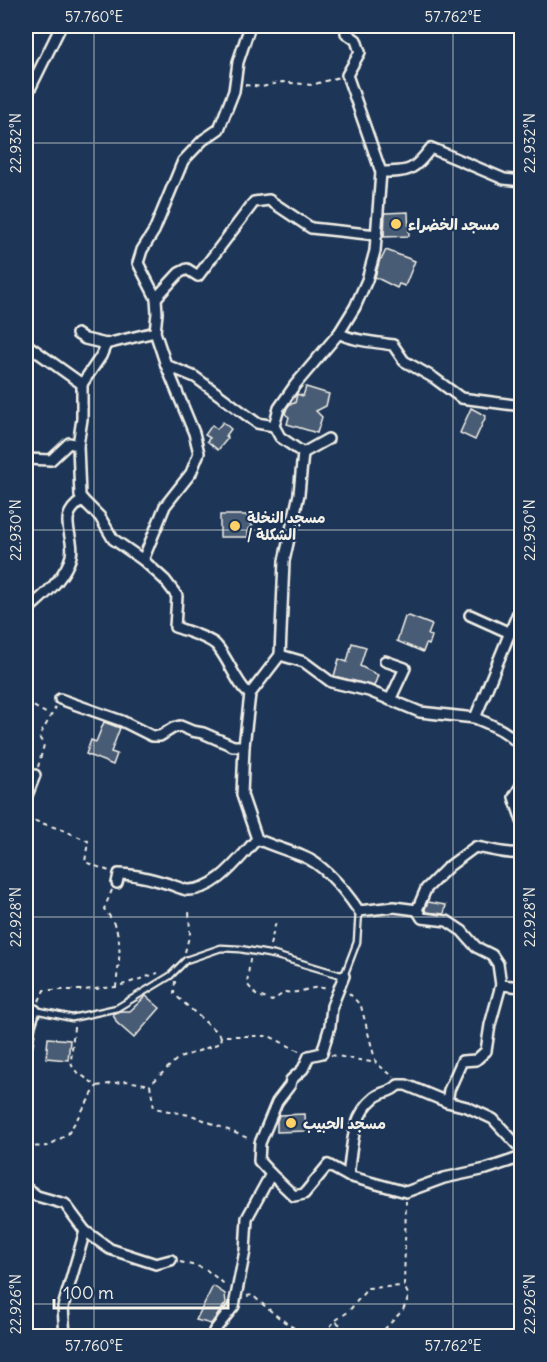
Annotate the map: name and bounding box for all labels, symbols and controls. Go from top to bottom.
text: 57.760°E [65,7,123,26]
text: 57.762°E [425,7,482,26]
text: 22.932°N [6,113,25,173]
text: 22.932°N [520,113,539,173]
place label: مسجد الخضراء [408,215,500,234]
marker: مسجد الخضراء [389,217,403,231]
text: 22.930°N [6,499,25,561]
text: 22.930°N [520,499,539,561]
place label: مسجد النخلة / الشكلة [247,508,326,544]
marker: مسجد النخلة / الشكلة [228,519,242,533]
text: 22.928°N [6,887,25,947]
text: 22.928°N [520,887,539,947]
place label: مسجد الحبيب [303,1114,386,1133]
marker: مسجد الحبيب [284,1116,298,1130]
scale bar [54,1272,228,1310]
text: 22.926°N [6,1274,25,1334]
text: 22.926°N [520,1274,539,1334]
text: 100 m [63,1281,114,1304]
text: 57.760°E [65,1336,123,1355]
text: 57.762°E [425,1336,482,1355]

